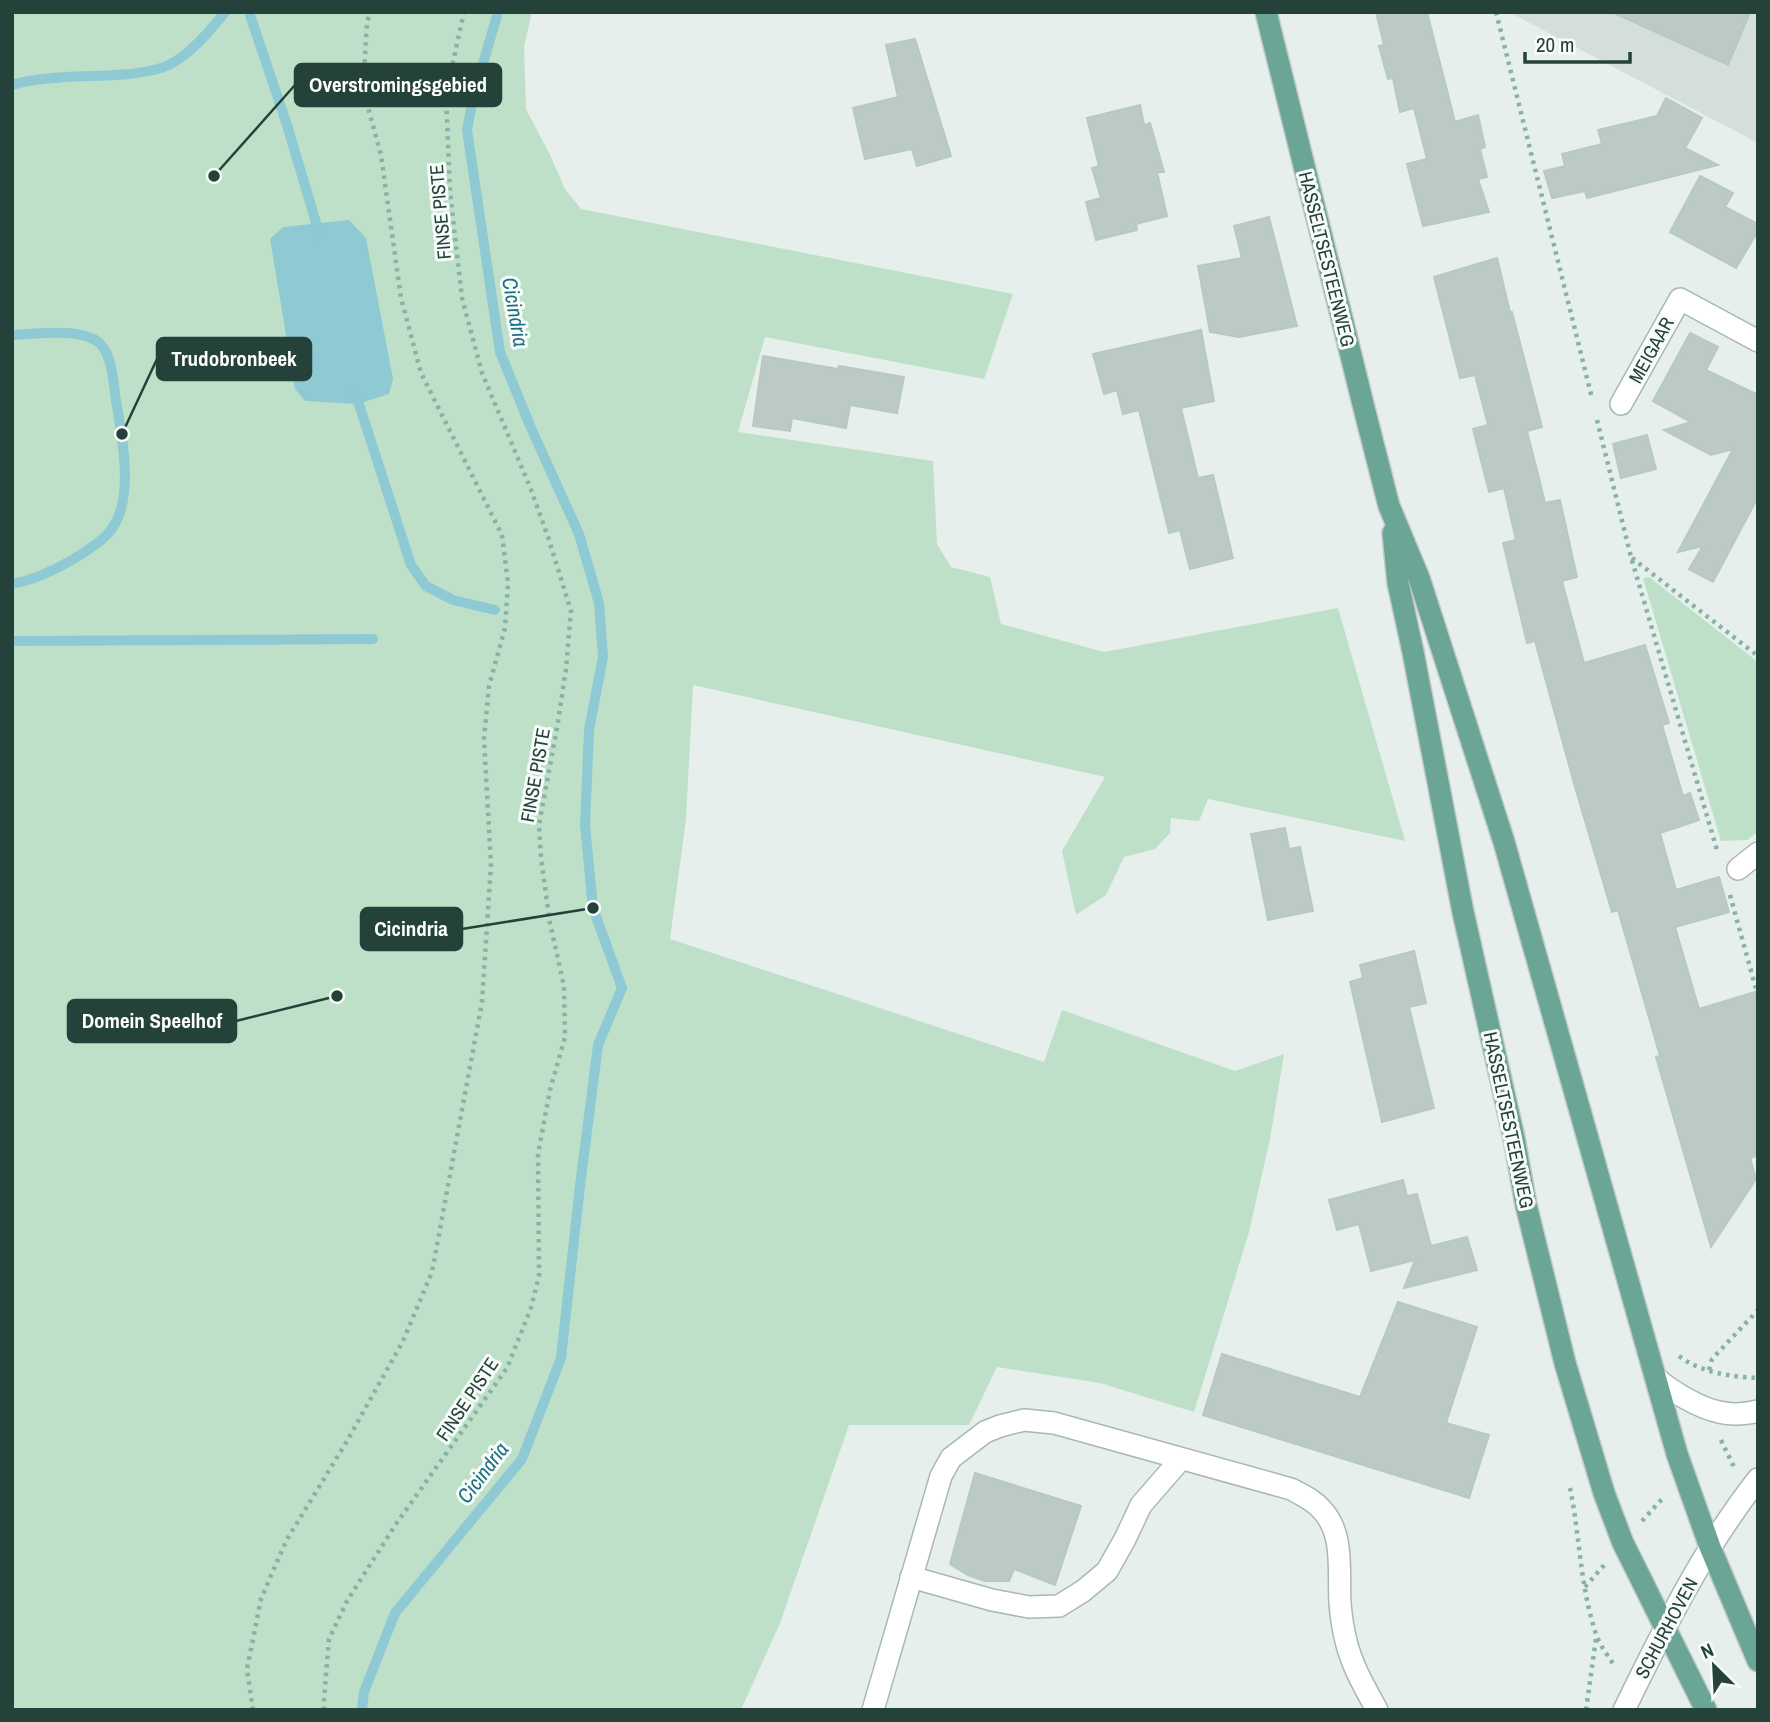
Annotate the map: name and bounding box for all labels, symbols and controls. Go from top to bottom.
scale bar [1525,21,1630,65]
text: 20 m [1536,30,1574,59]
callout: Overstromingsgebied [295,64,501,106]
text: Overstromingsgebied [309,70,487,99]
street label: FINSE PISTE [423,163,457,261]
street label: HASSELTSESTEENWEG [1293,169,1361,349]
water label: Cicindria [495,275,536,349]
street label: MEIGAAR [1622,312,1680,388]
callout: Trudobronbeek [157,338,311,380]
text: Trudobronbeek [171,344,297,373]
street label: FINSE PISTE [514,726,556,824]
callout: Cicindria [361,908,462,950]
text: Cicindria [374,914,448,943]
callout: Domein Speelhof [68,1000,236,1042]
text: Domein Speelhof [82,1006,223,1035]
street label: HASSELTSESTEENWEG [1478,1029,1540,1211]
street label: FINSE PISTE [430,1352,504,1446]
water label: Cicindria [450,1436,515,1509]
street label: SCHURHOVEN [1629,1573,1703,1683]
north arrow [1679,1631,1749,1701]
text: N [1697,1636,1718,1665]

